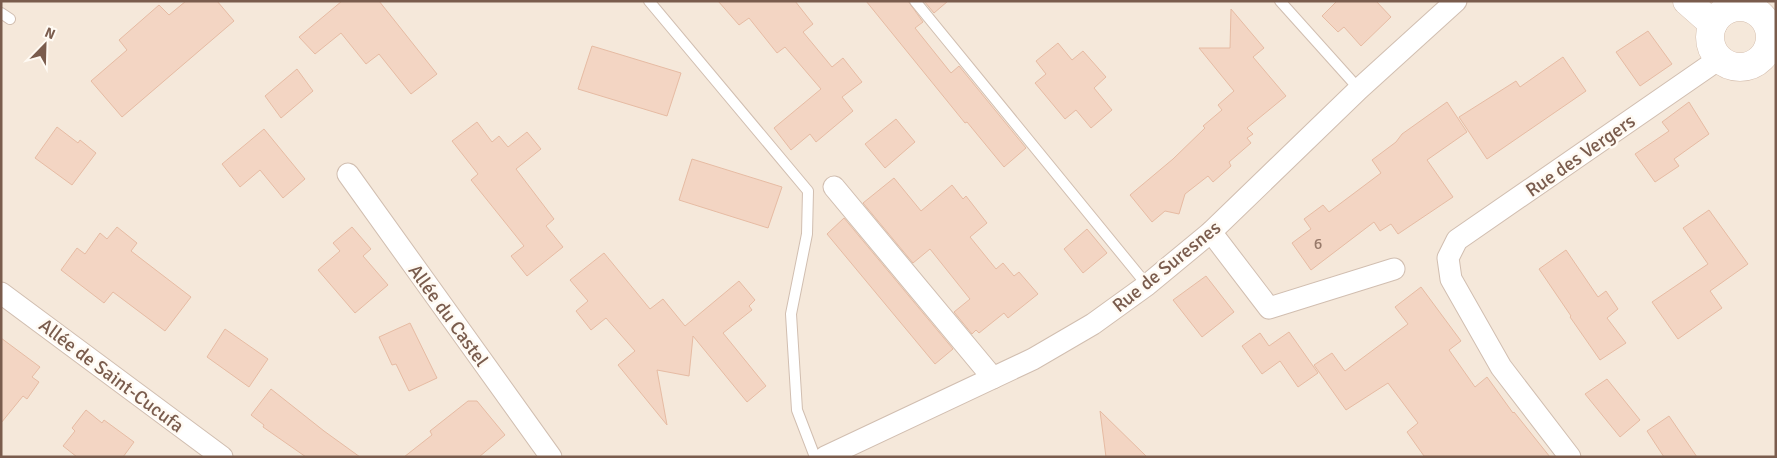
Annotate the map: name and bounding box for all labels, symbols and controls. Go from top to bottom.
north arrow [20,20,70,70]
text: N [42,24,58,43]
street label: Rue des Vergers [1521,109,1640,202]
street label: Rue de Suresnes [1108,216,1226,318]
house number: 6 [1314,234,1322,254]
street label: Allée du Castel [403,260,493,372]
street label: Allée de Saint-Cucufa [34,313,189,438]

